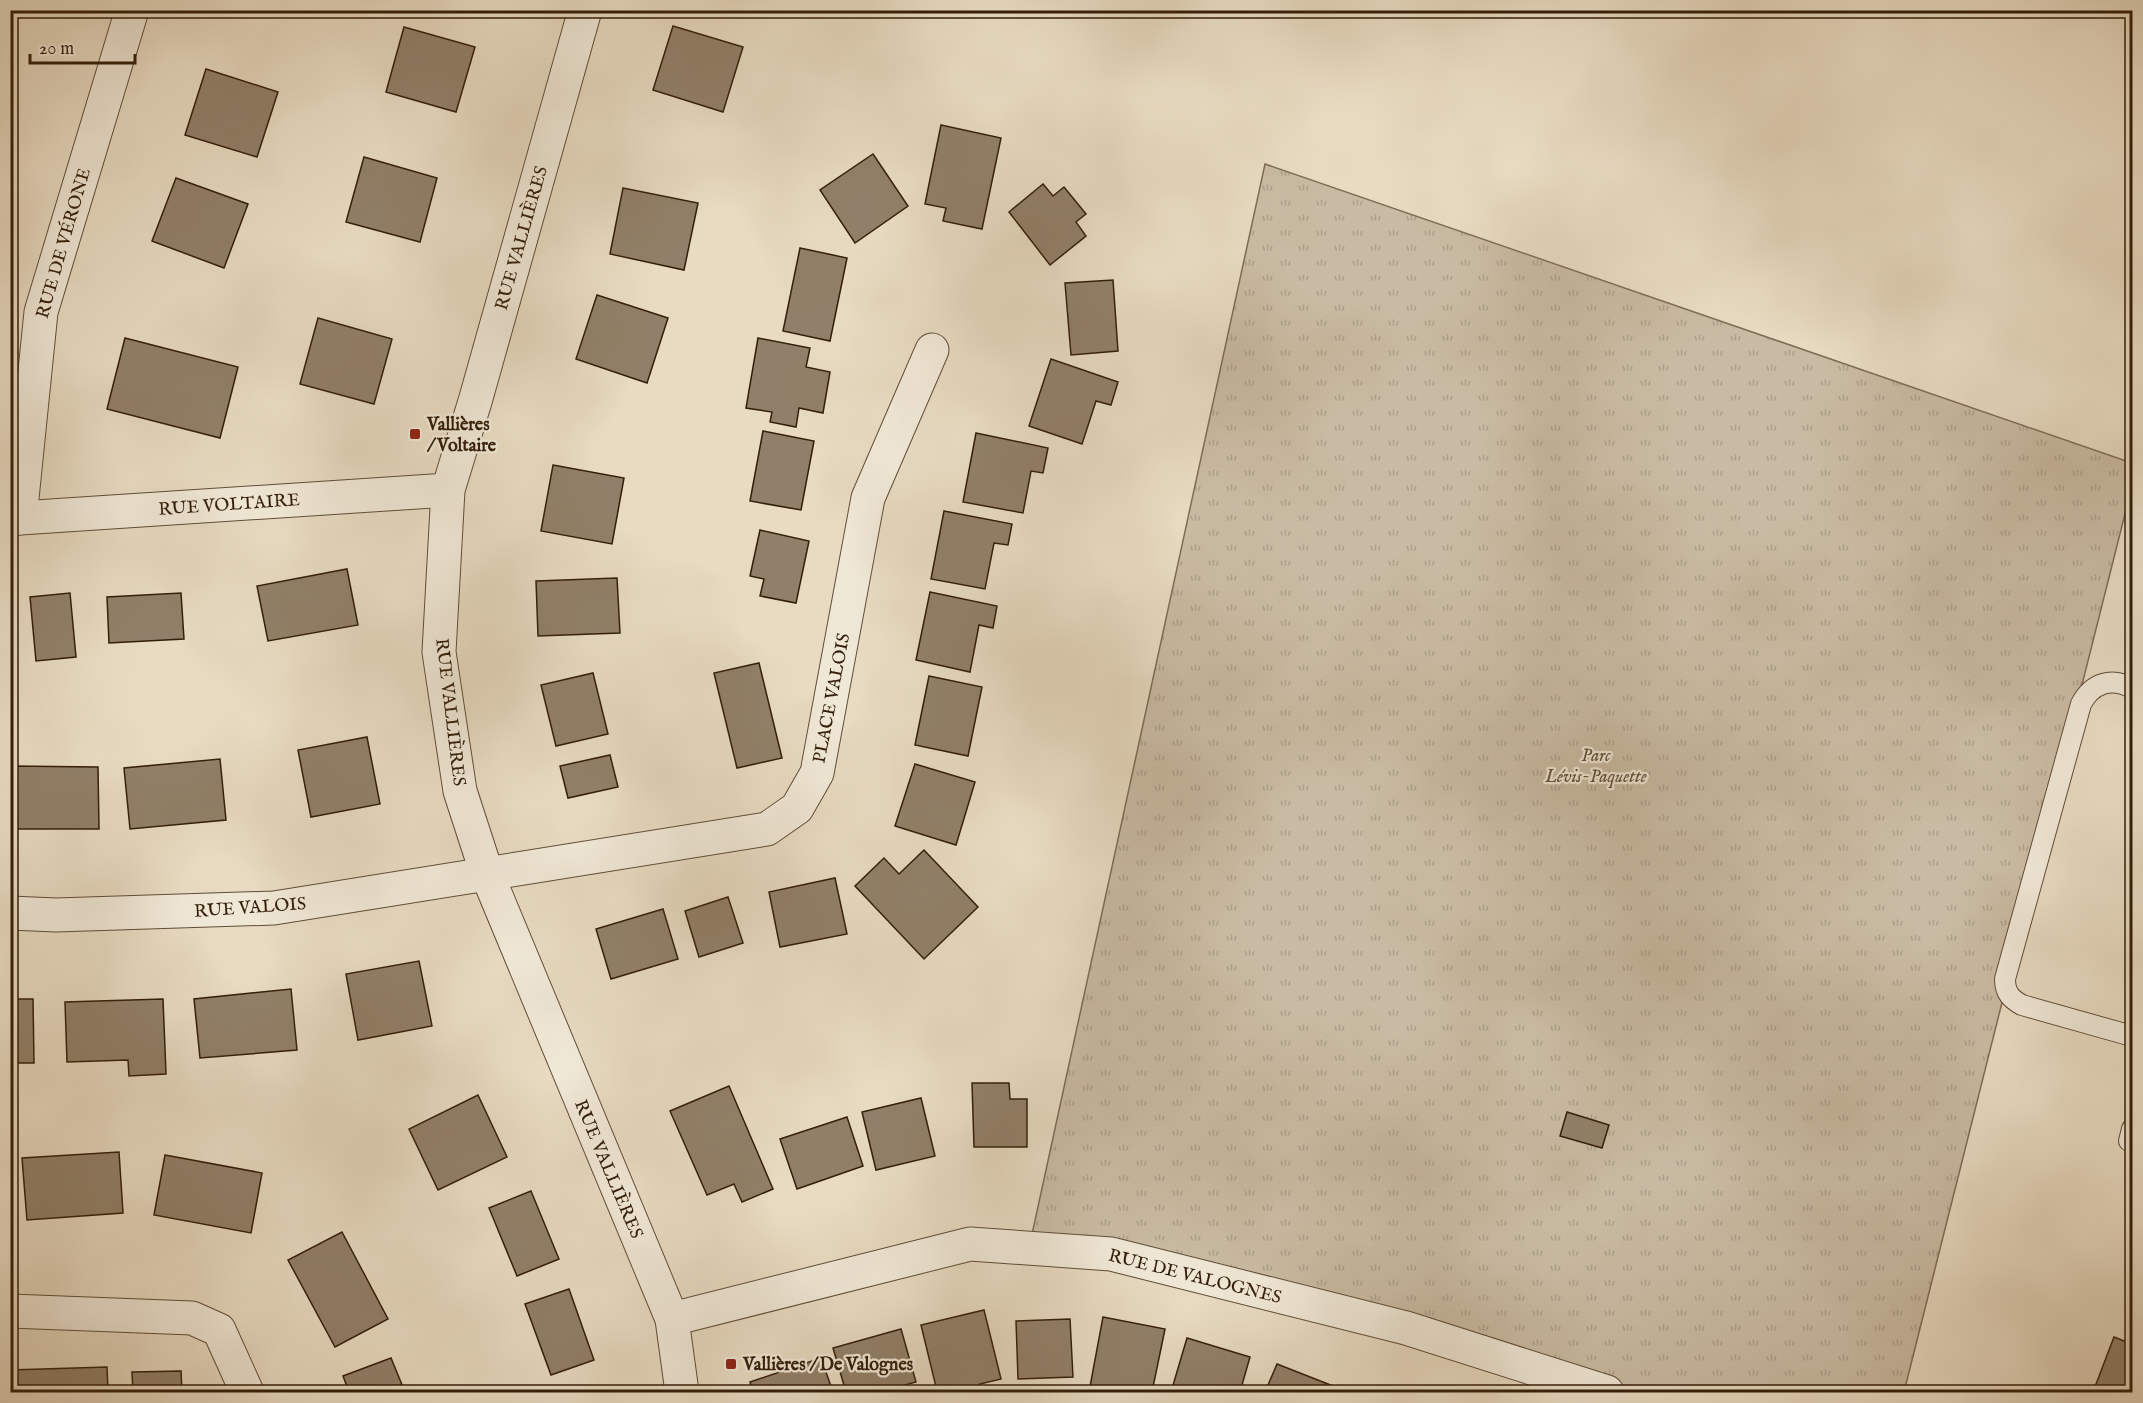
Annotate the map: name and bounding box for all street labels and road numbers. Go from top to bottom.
street label: RUE VALLIÈRES [489,163,554,313]
street label: RUE DE VÉRONE [30,165,97,321]
street label: RUE VOLTAIRE [158,489,301,522]
street label: PLACE VALOIS [809,631,856,765]
street label: RUE VALLIÈRES [429,637,472,787]
street label: RUE VALOIS [193,893,307,924]
street label: RUE VALLIÈRES [568,1096,649,1243]
street label: RUE DE VALOGNES [1106,1245,1284,1310]

